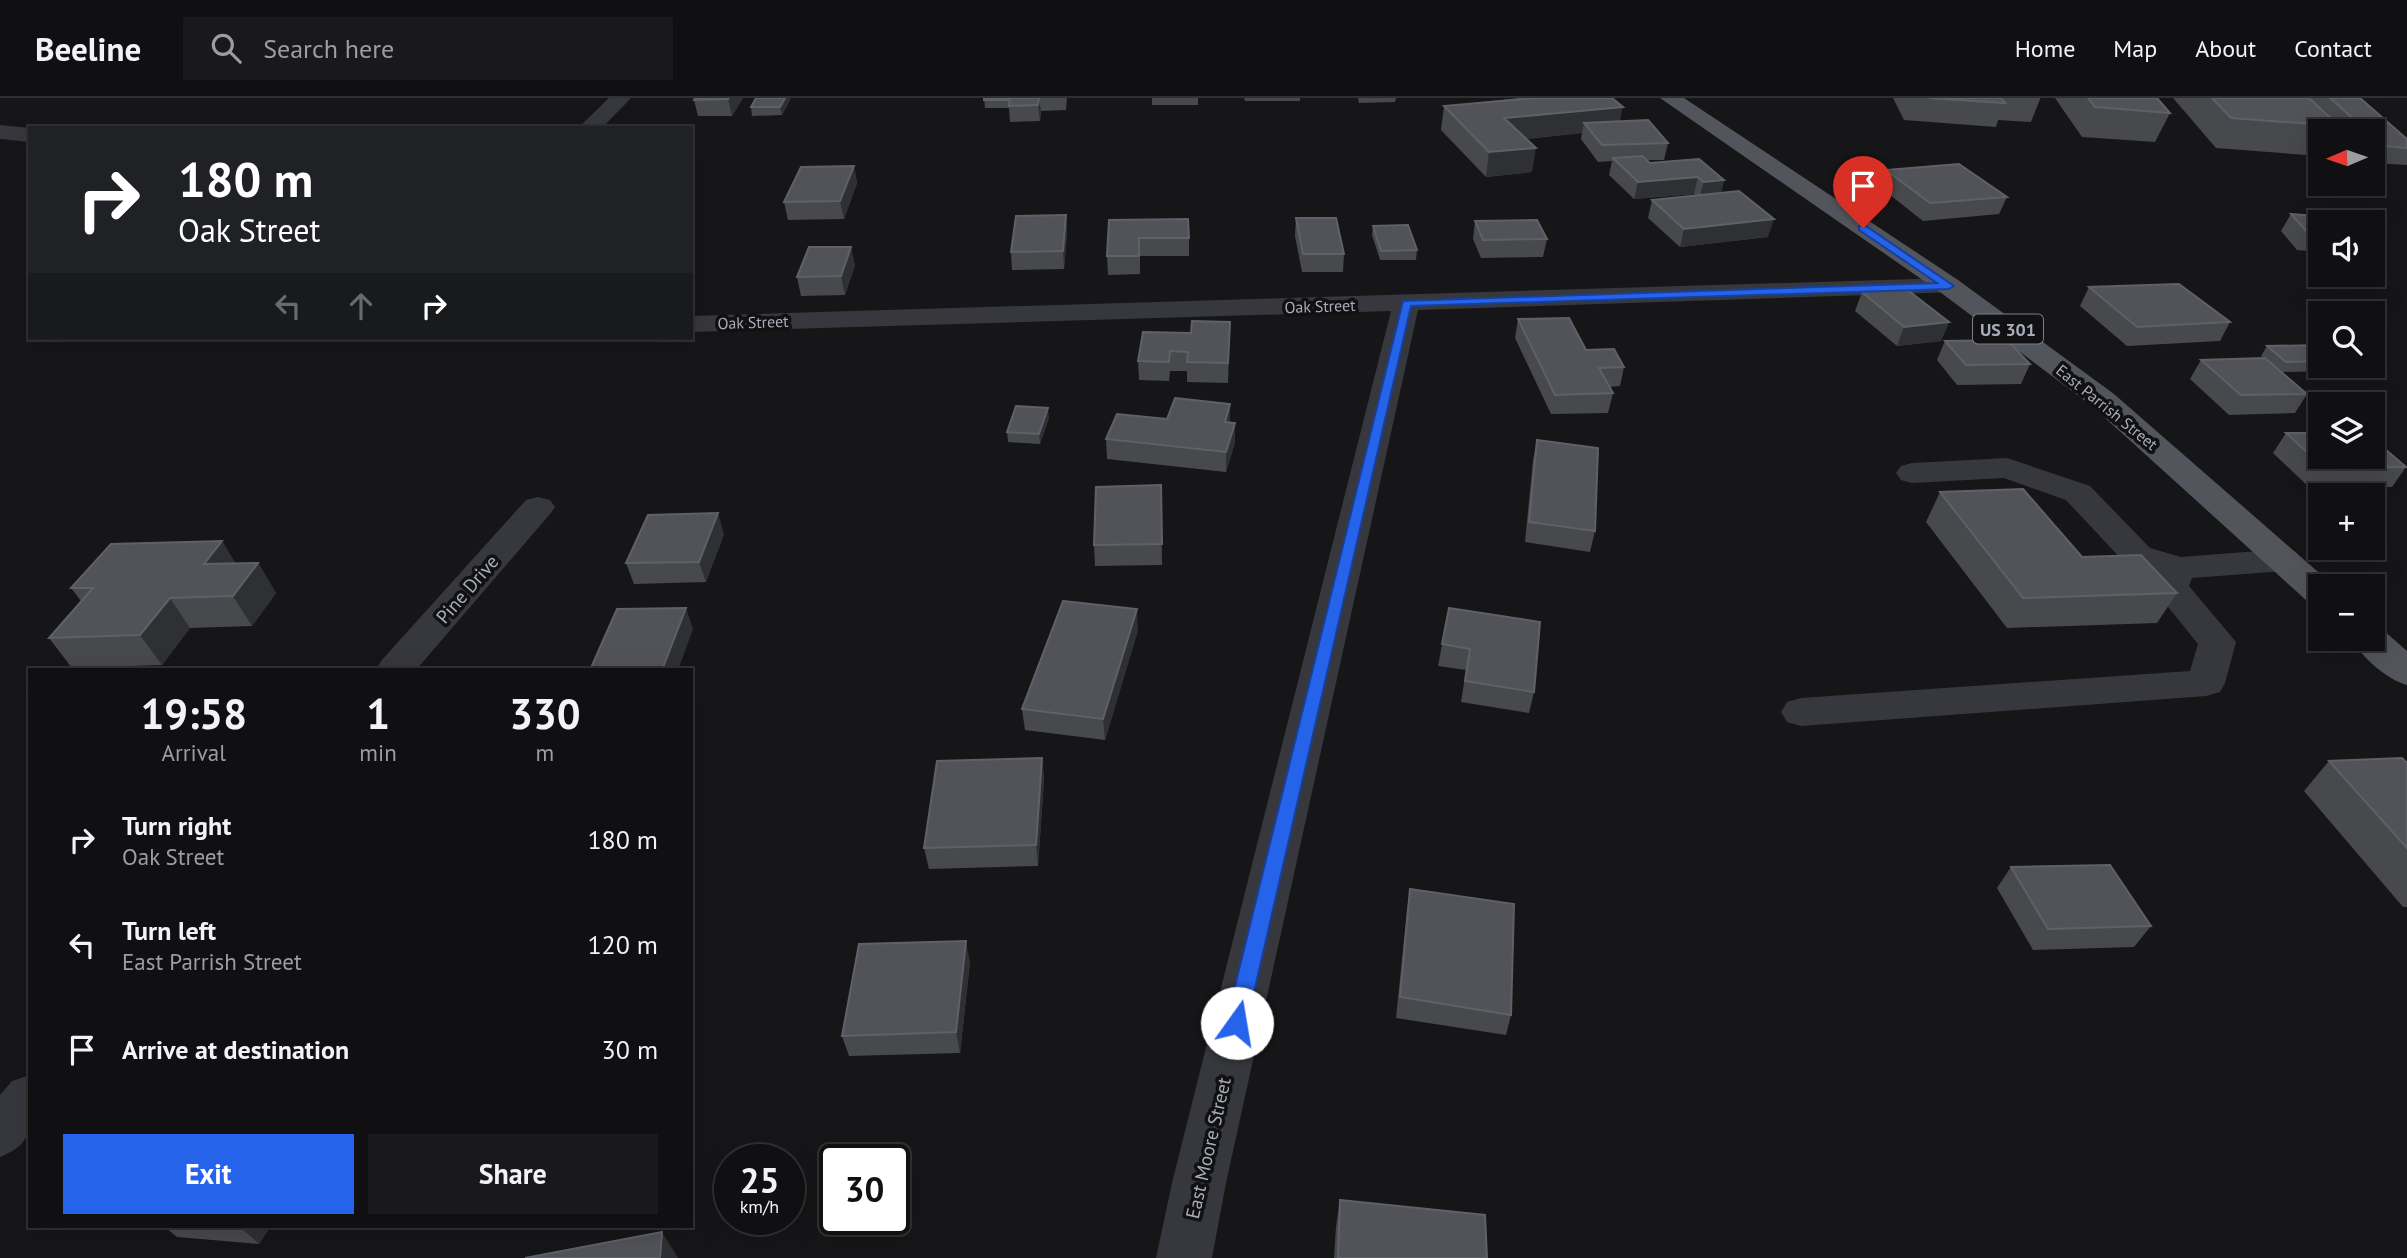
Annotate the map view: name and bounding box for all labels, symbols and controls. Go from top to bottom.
search box [183,17,673,80]
text: Beeline [35,27,141,70]
icon: search [207,29,245,67]
text: Search here [263,32,394,65]
text: Home [2015,33,2075,64]
text: Map [2113,33,2157,64]
text: About [2195,33,2256,64]
text: Contact [2294,33,2372,64]
north arrow [2308,119,2385,196]
map controls [2308,119,2385,651]
text: 180 m [178,147,313,211]
icon: right [63,154,154,245]
pin [1833,156,1893,228]
icon: arrive [1844,167,1882,205]
text: Oak Street [178,209,320,251]
button: sound [2308,210,2385,287]
icon: left [269,287,307,325]
icon: ahead [342,287,380,325]
icon: right [415,287,453,325]
street label: Oak Street [1284,295,1357,317]
button: search [2308,301,2385,378]
street label: Oak Street [717,311,790,333]
road number: US 301 [1973,314,2043,344]
street label: East Parrish Street [2052,360,2162,454]
button: layers [2308,392,2385,469]
button: + [2308,483,2385,560]
street label: Pine Drive [431,550,503,628]
button: − [2308,574,2385,651]
text: 19:58 [140,686,247,741]
text: 1 [366,686,390,741]
text: 330 [509,686,581,741]
text: Arrival [161,738,226,767]
text: min [359,738,397,767]
text: m [536,738,554,767]
text: Turn right [122,809,231,842]
icon: right [63,821,101,859]
text: 180 m [587,823,658,856]
text: Oak Street [122,842,224,871]
text: Turn left [122,914,216,947]
icon: left [63,926,101,964]
text: 120 m [587,928,658,961]
text: East Parrish Street [122,947,302,976]
position arrow [1200,986,1274,1060]
icon: arrive [63,1031,101,1069]
text: Arrive at destination [122,1033,349,1066]
text: 30 m [602,1033,658,1066]
street label: East Moore Street [1180,1074,1236,1221]
button: Exit [63,1134,354,1214]
button: Share [368,1134,658,1214]
speed limit sign: 30 [819,1144,910,1235]
text: 25 [740,1157,779,1203]
text: km/h [740,1195,779,1218]

